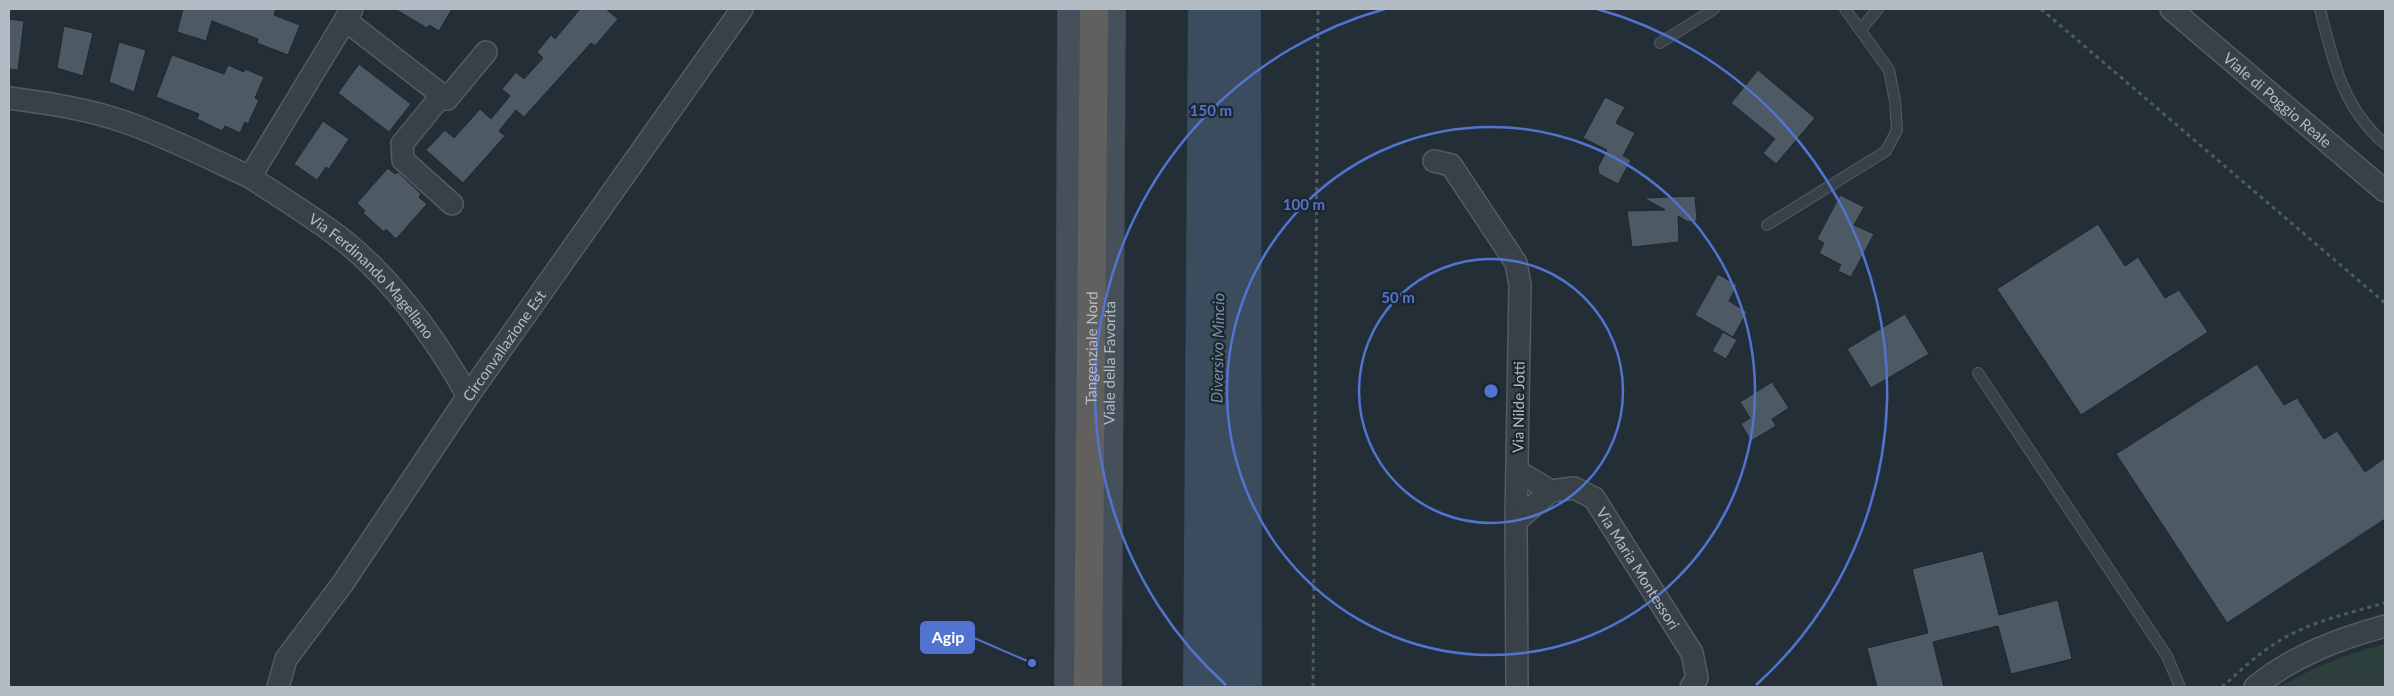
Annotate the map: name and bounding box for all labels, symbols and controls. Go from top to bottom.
street label: Viale di Poggio Reale [2220,49,2336,151]
text: 150 m [1190,101,1232,119]
text: 100 m [1283,195,1325,213]
street label: Via Ferdinando Magellano [305,209,438,342]
street label: Circonvallazione Est [458,286,550,404]
text: 50 m [1381,288,1415,306]
street label: Tangenziale Nord [1081,291,1101,405]
water label: Diversivo Mincio [1207,293,1227,403]
street label: Viale della Favorita [1100,301,1118,425]
street label: Via Nilde Jotti [1508,361,1528,453]
centre of rings [1482,382,1500,400]
street label: Via Maria Montessori [1593,504,1684,633]
callout: Agip [921,622,974,653]
text: Agip [931,627,964,646]

